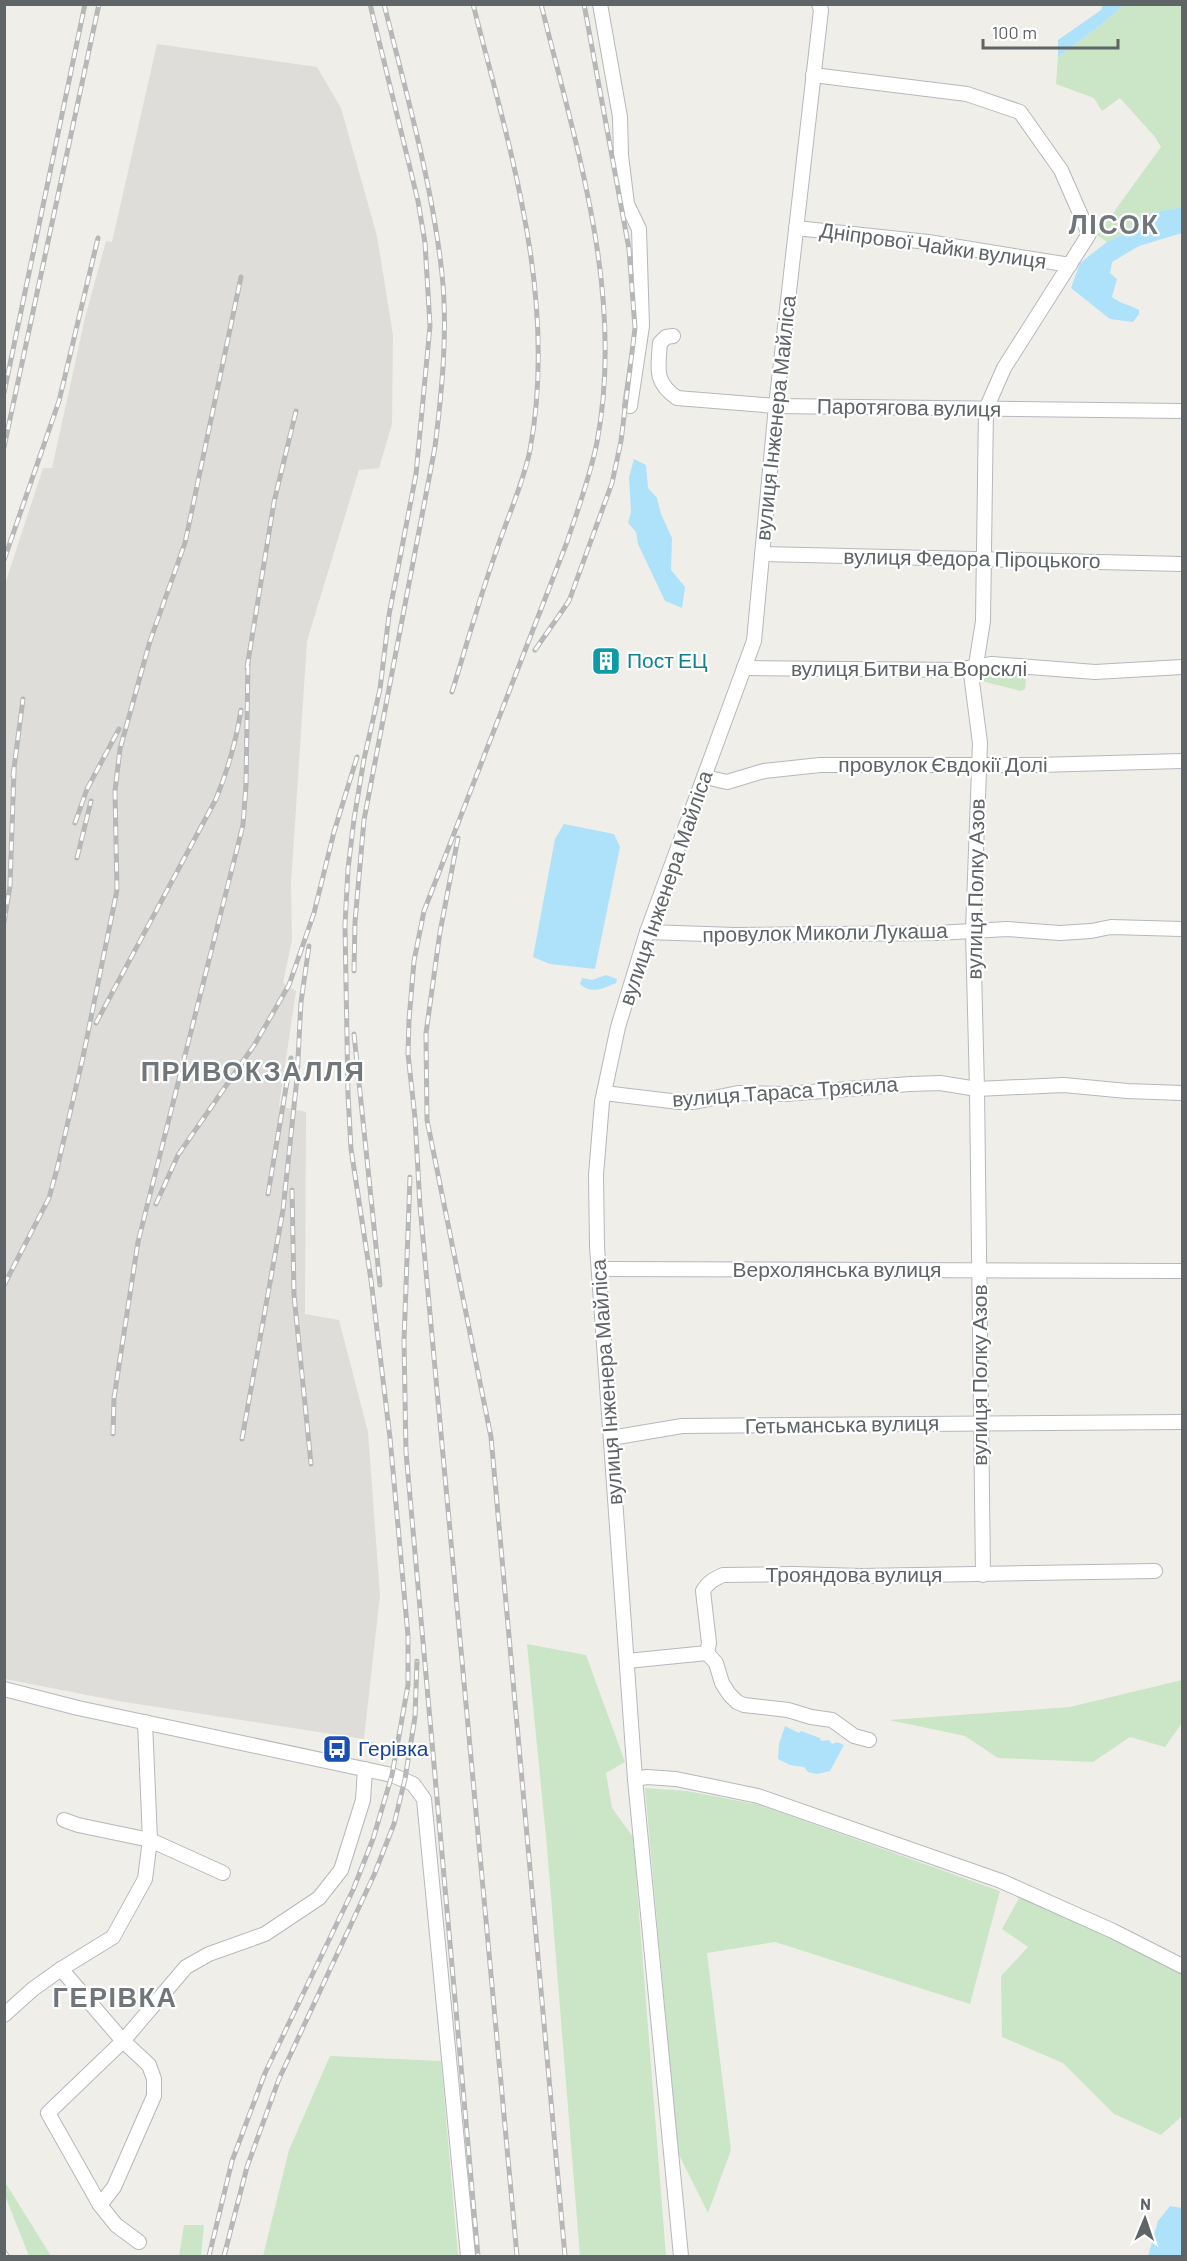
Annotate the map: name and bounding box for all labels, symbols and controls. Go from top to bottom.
scale bar [983,12,1118,50]
text: 100 m [992,21,1037,43]
district label: ЛІСОК [1069,207,1159,239]
street label: Дніпрової Чайки вулиця [818,216,1048,273]
street label: вулиця Інженера Майліса [749,294,800,542]
street label: Паротягова вулиця [817,392,1001,421]
street label: вулиця Федора Піроцького [843,543,1101,572]
building icon: Пост ЕЦ [590,645,622,677]
place label: Пост ЕЦ [627,647,708,672]
street label: вулиця Битви на Ворсклі [791,655,1027,680]
street label: провулок Євдокії Долі [838,751,1048,776]
street label: вулиця Інженера Майліса [613,767,717,1008]
street label: вулиця Полку Азов [960,798,989,980]
street label: провулок Миколи Лукаша [702,917,948,946]
district label: ПРИВОКЗАЛЛЯ [141,1054,365,1086]
street label: вулиця Тараса Трясила [671,1070,899,1111]
street label: Верхолянська вулиця [733,1256,941,1281]
street label: вулиця Інженера Майліса [584,1258,627,1506]
street label: вулиця Полку Азов [966,1284,991,1466]
street label: Гетьманська вулиця [745,1409,939,1438]
street label: Трояндова вулиця [766,1561,942,1586]
bus stop icon: Герівка [321,1733,353,1765]
place label: Герівка [358,1735,429,1760]
district label: ГЕРІВКА [53,1980,177,2012]
north arrow [1115,2189,1175,2249]
text: N [1140,2194,1151,2213]

